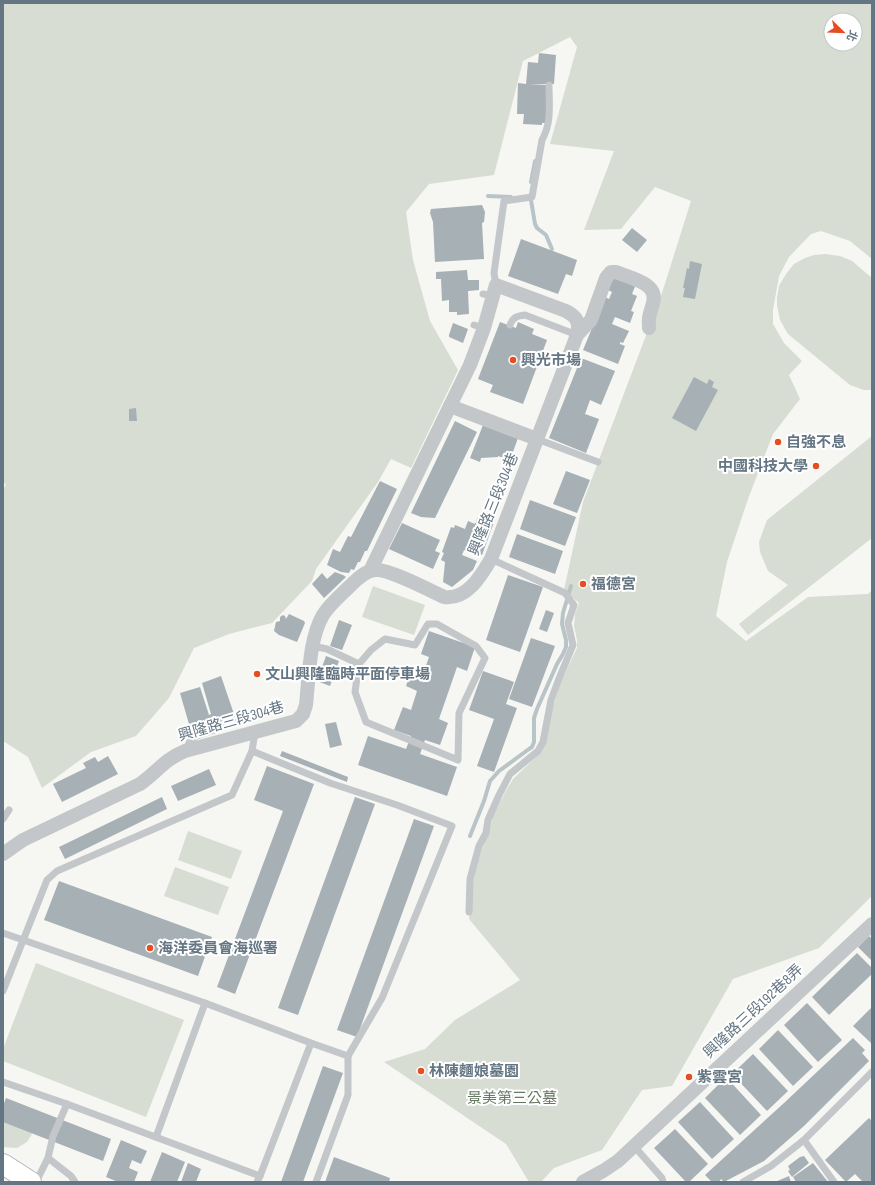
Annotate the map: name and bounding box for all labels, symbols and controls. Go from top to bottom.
north arrow [823,12,863,52]
text: 北 [844,28,860,43]
place label: 興光市場 [521,351,581,370]
marker: 興光市場 [508,355,518,365]
place label: 自強不息 [786,433,846,452]
marker: 自強不息 [773,437,783,447]
street label: 興隆路三段304巷 [464,450,523,558]
place label: 中國科技大學 [718,457,808,476]
marker: 中國科技大學 [811,461,821,471]
place label: 福德宮 [591,575,636,594]
marker: 福德宮 [578,579,588,589]
place label: 文山興隆臨時平面停車場 [265,665,430,684]
marker: 文山興隆臨時平面停車場 [252,669,262,679]
street label: 興隆路三段304巷 [176,697,286,746]
place label: 海洋委員會海巡署 [158,939,278,958]
marker: 海洋委員會海巡署 [145,943,155,953]
street label: 興隆路三段192巷8弄 [699,960,807,1063]
place label: 林陳麵娘墓園 [429,1062,519,1081]
marker: 林陳麵娘墓園 [416,1066,426,1076]
place label: 紫雲宮 [697,1068,742,1087]
marker: 紫雲宮 [684,1072,694,1082]
park label: 景美第三公墓 [467,1089,557,1108]

